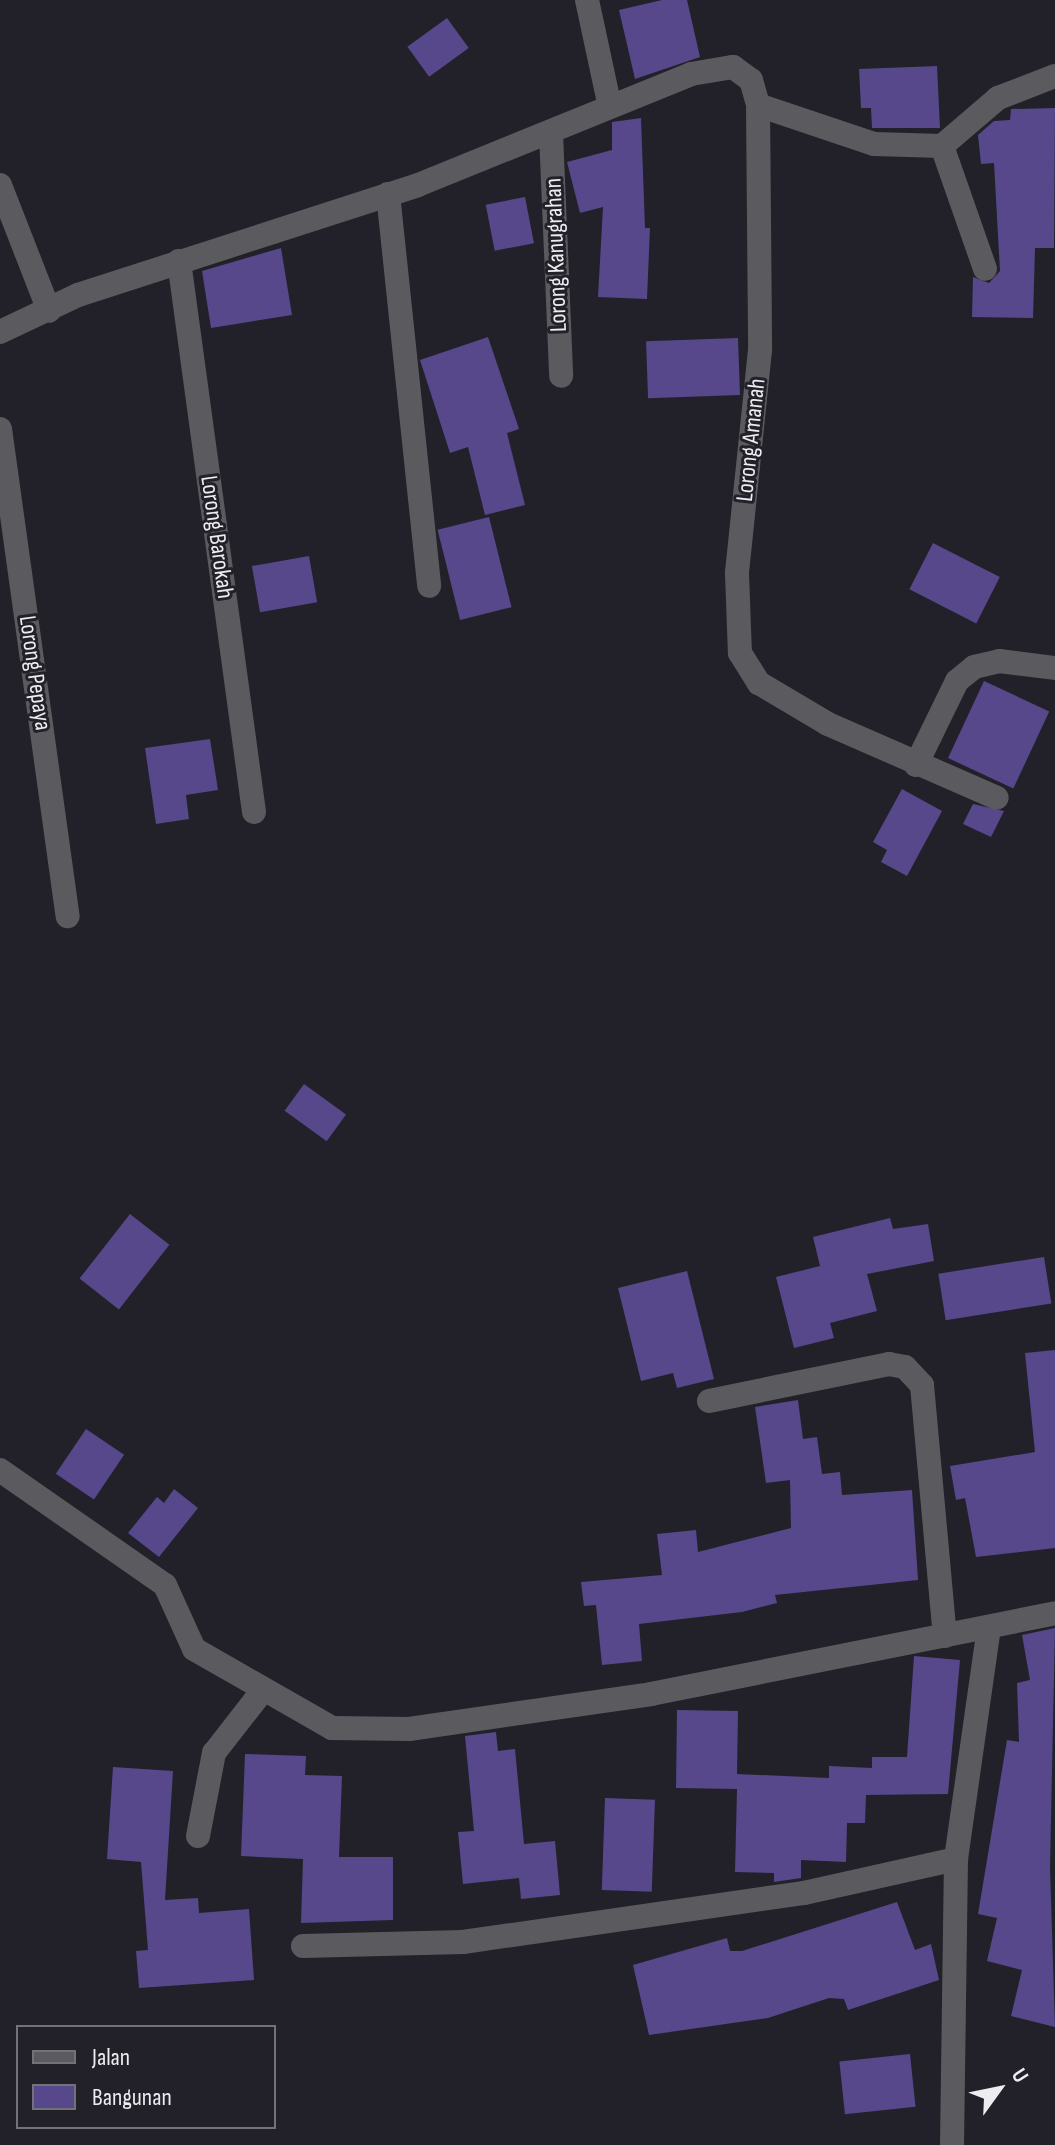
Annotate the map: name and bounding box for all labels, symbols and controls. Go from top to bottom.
street label: Lorong Kanugrahan [539,178,573,332]
street label: Lorong Amanah [730,377,772,503]
street label: Lorong Barokah [194,474,240,600]
street label: Lorong Pepaya [13,614,57,732]
legend [16,2025,276,2129]
text: Jalan [92,2043,130,2072]
north arrow [959,2049,1039,2129]
text: U [1005,2063,1034,2088]
text: Bangunan [92,2083,172,2112]

